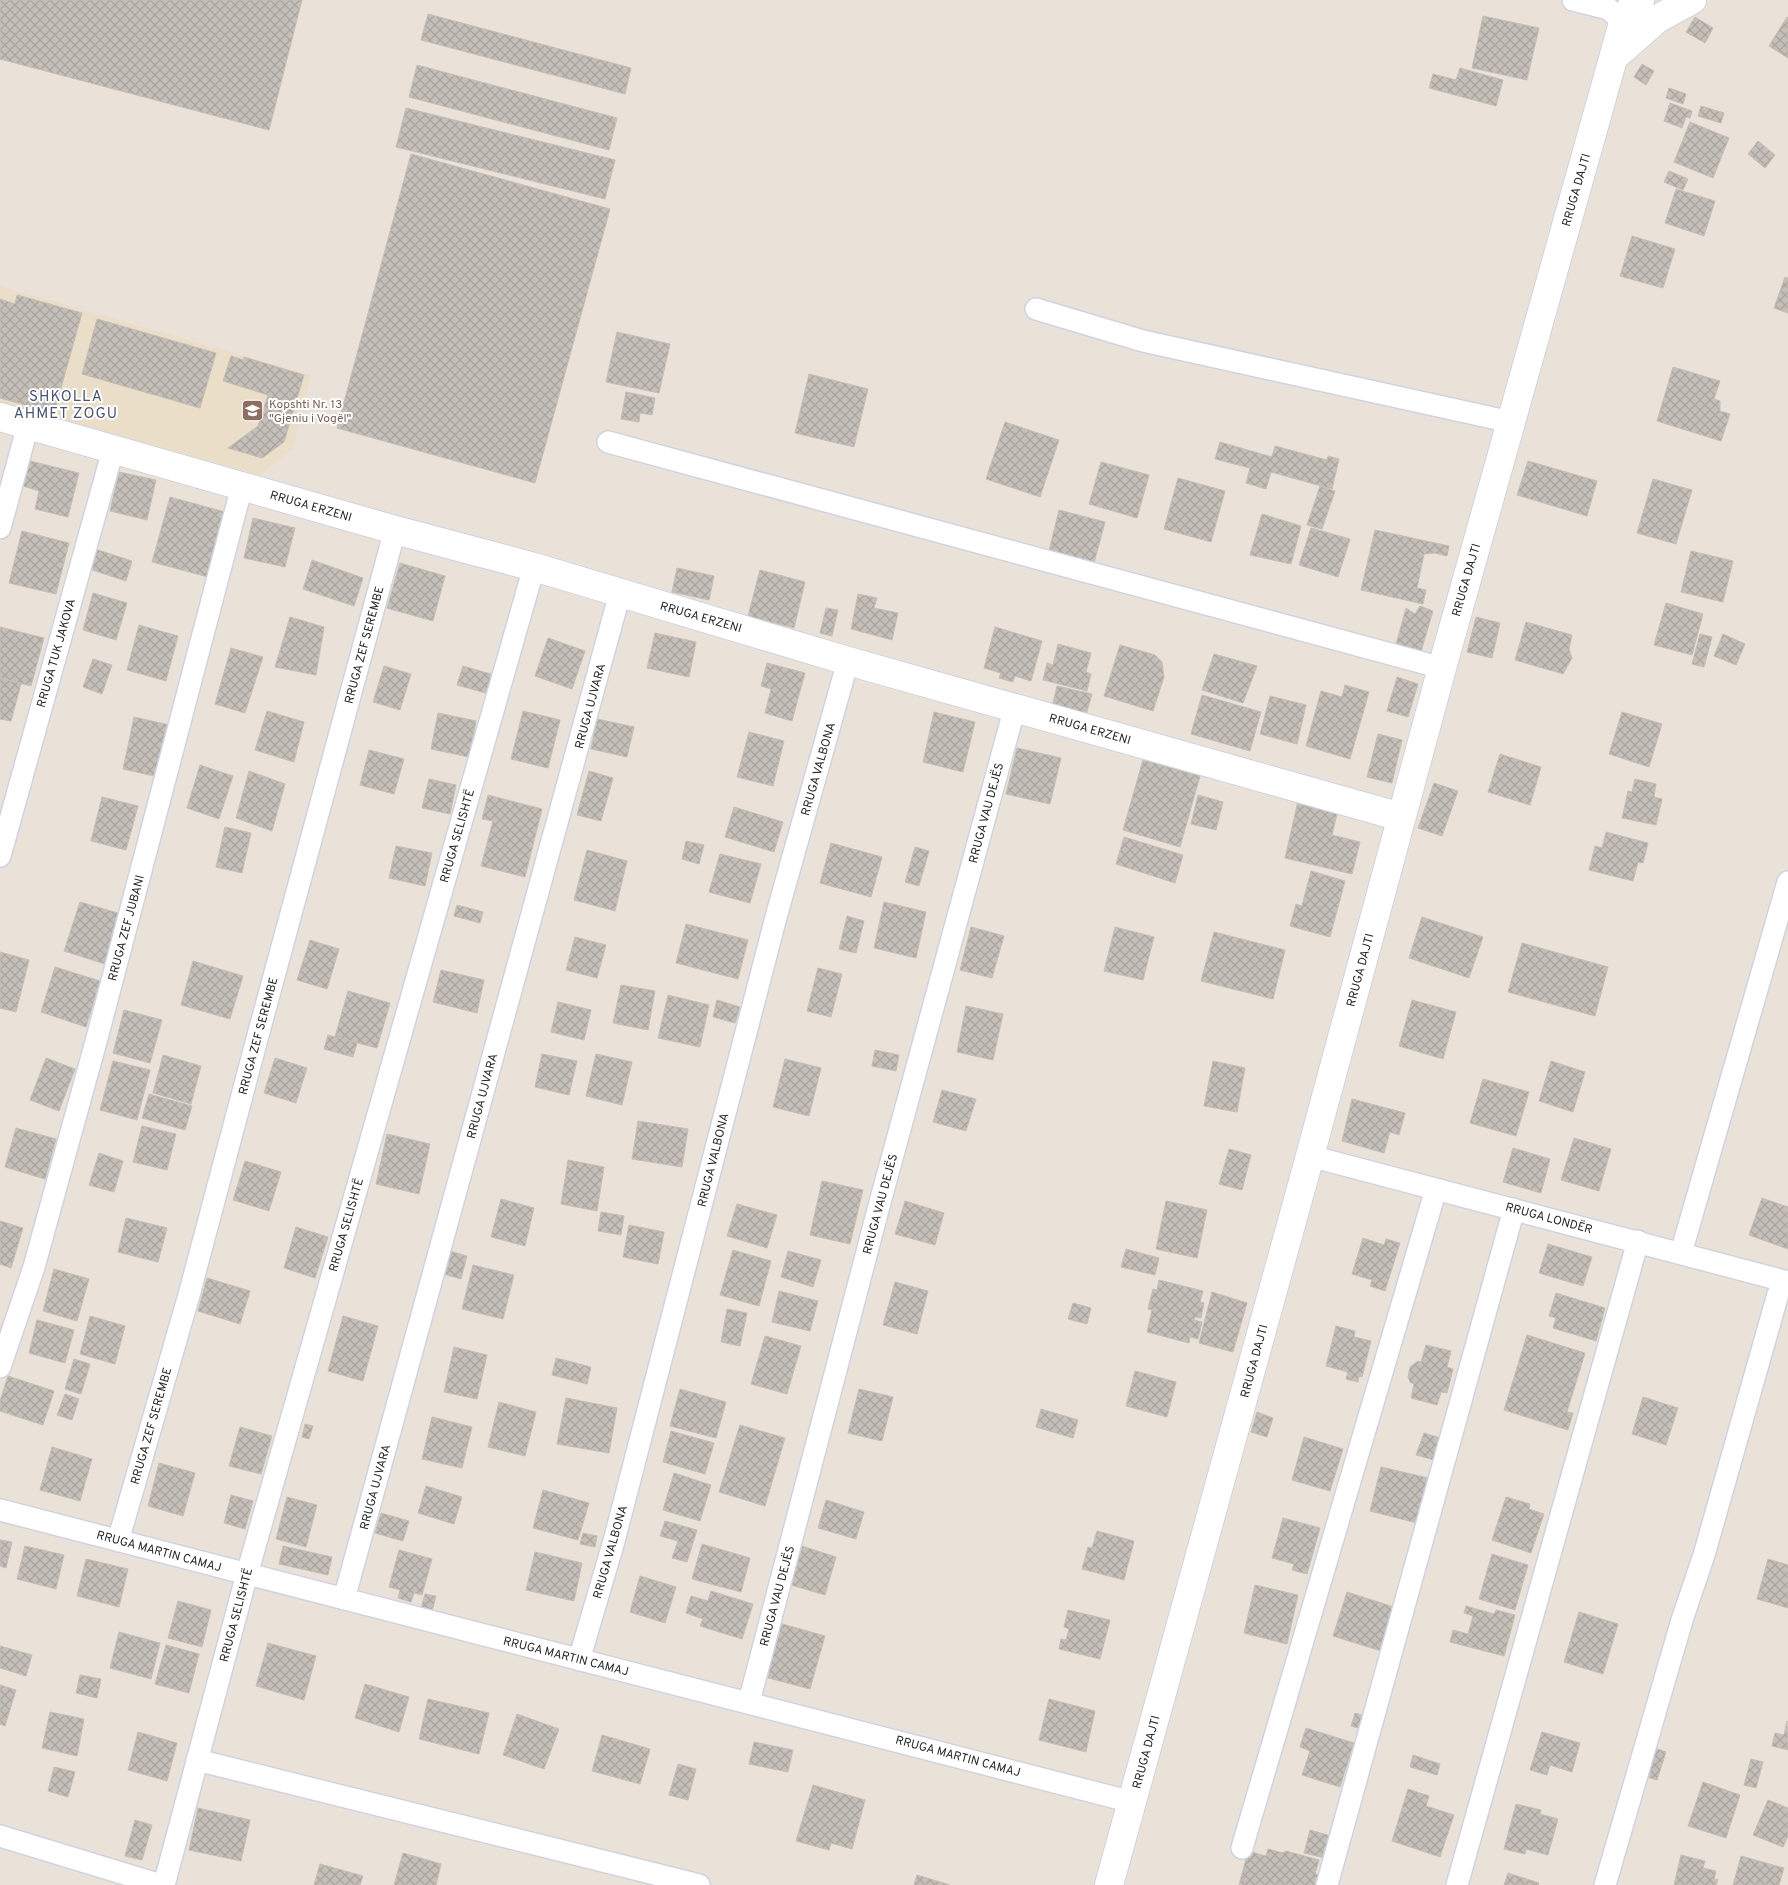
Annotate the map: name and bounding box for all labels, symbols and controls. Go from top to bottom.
street label: RRUGA DAJTI [1559,152,1595,229]
district label: SHKOLLA AHMET ZOGU [14,388,118,424]
place label: Kopshti Nr. 13 "Gjeniu i Vogël" [269,397,352,427]
school or university icon: Kopshti Nr. 13 "Gjeniu i Vogël" [241,399,265,423]
street label: RRUGA ERZENI [268,488,353,526]
street label: RRUGA DAJTI [1449,542,1485,619]
street label: RRUGA ZEF SEREMBE [342,585,388,706]
street label: RRUGA TUK JAKOVA [34,597,80,710]
street label: RRUGA ERZENI [658,599,743,637]
street label: RRUGA UJVARA [572,662,610,751]
street label: RRUGA ERZENI [1047,711,1132,749]
street label: RRUGA VALBONA [798,721,840,818]
street label: RRUGA VAU DEJËS [966,761,1008,865]
street label: RRUGA SELISHTË [437,788,479,885]
street label: RRUGA ZEF JUBANI [105,873,149,983]
street label: RRUGA DAJTI [1343,932,1378,1009]
street label: RRUGA ZEF SEREMBE [236,976,282,1097]
street label: RRUGA UJVARA [464,1052,502,1141]
street label: RRUGA VALBONA [695,1112,733,1209]
street label: RRUGA VAU DEJËS [860,1152,902,1256]
street label: RRUGA SELISHTË [326,1177,368,1274]
street label: RRUGA LONDËR [1503,1200,1594,1238]
street label: RRUGA DAJTI [1237,1323,1272,1400]
street label: RRUGA ZEF SEREMBE [128,1366,176,1487]
street label: RRUGA UJVARA [357,1443,395,1532]
street label: RRUGA VALBONA [590,1504,632,1601]
street label: RRUGA MARTIN CAMAJ [94,1528,223,1576]
street label: RRUGA VAU DEJËS [757,1544,799,1648]
street label: RRUGA SELISHTË [217,1566,257,1664]
street label: RRUGA MARTIN CAMAJ [501,1634,630,1680]
street label: RRUGA DAJTI [1129,1714,1164,1791]
street label: RRUGA MARTIN CAMAJ [893,1733,1022,1781]

